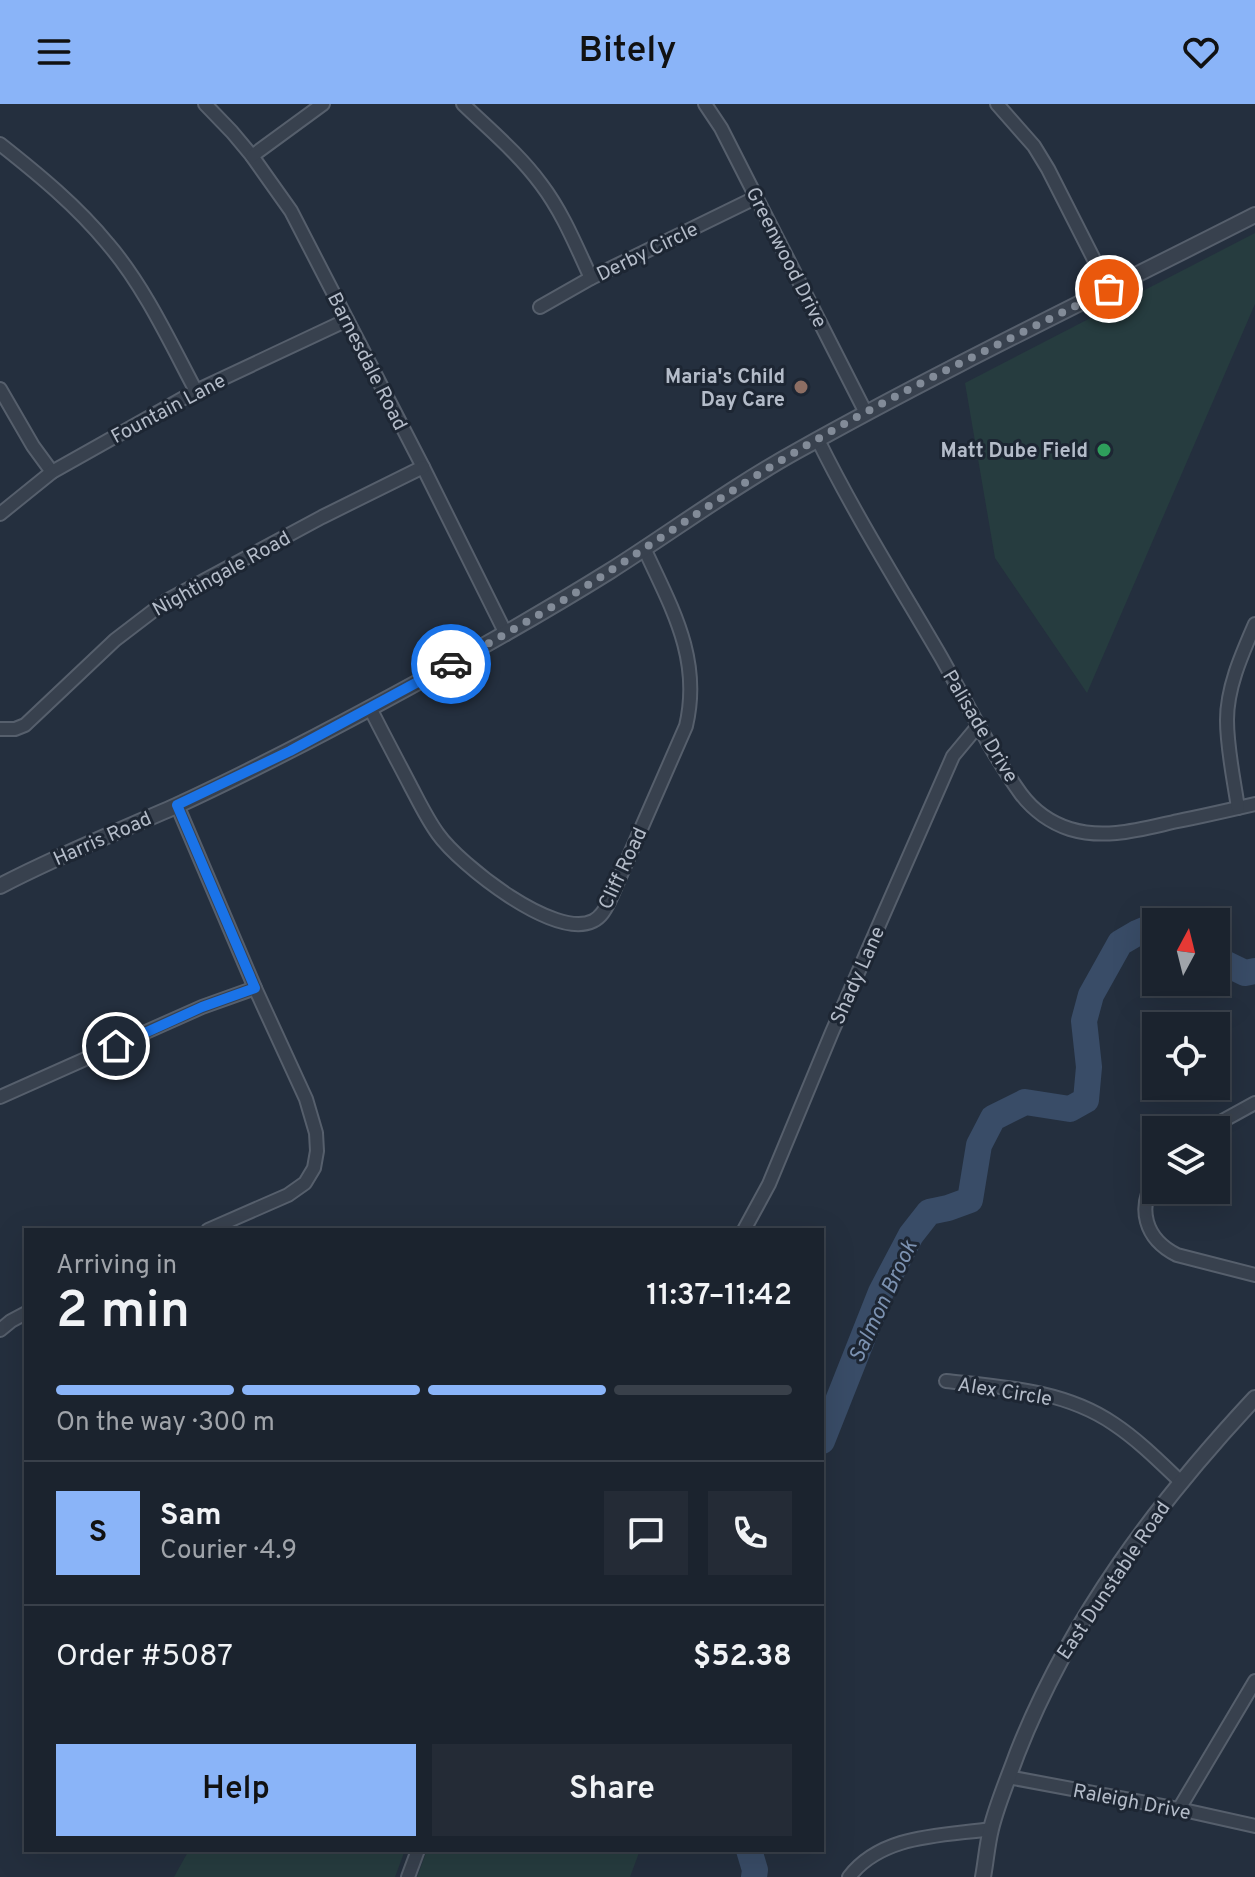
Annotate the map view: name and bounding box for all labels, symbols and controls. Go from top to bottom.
text: Bitely [579,29,676,75]
icon: menu [32,30,76,74]
icon: heart [1179,30,1223,74]
street label: Greenwood Drive [739,183,832,333]
street label: Derby Circle [593,217,703,289]
pin [1075,255,1143,323]
icon: bag [1087,267,1131,311]
street label: Barnesdale Road [320,288,412,435]
place label: Maria's Child Day Care [665,365,785,414]
street label: Fountain Lane [107,369,231,451]
marker: Maria's Child Day Care [792,378,810,396]
place label: Matt Dube Field [941,439,1088,465]
marker: Matt Dube Field [1095,441,1113,459]
street label: Nightingale Road [148,526,296,623]
courier [411,624,491,704]
icon: car [429,642,473,686]
street label: Palisade Drive [935,666,1023,788]
street label: Harris Road [50,807,156,873]
street label: Cliff Road [593,824,654,914]
north arrow [1142,908,1230,996]
map controls [1142,908,1230,1204]
street label: Shady Lane [826,923,892,1029]
pin [82,1012,150,1080]
button: locate [1142,1012,1230,1100]
icon: home [94,1024,138,1068]
button: layers [1142,1116,1230,1204]
water label: Salmon Brook [844,1236,925,1368]
text: Arriving in [56,1250,177,1283]
text: 11:37–11:42 [646,1278,792,1315]
text: 2 min [56,1280,190,1346]
street label: Alex Circle [956,1373,1054,1413]
text: On the way · 300 m [56,1407,275,1440]
button: chat [604,1491,688,1575]
button: phone [708,1491,792,1575]
street label: East Dunstable Road [1052,1497,1177,1665]
text: Sam [160,1498,222,1535]
text: S [89,1515,107,1552]
text: Courier · 4.9 [160,1535,297,1568]
text: Order #5087 [56,1639,233,1676]
text: $52.38 [693,1639,792,1676]
button: Help [56,1744,416,1836]
button: Share [432,1744,792,1836]
street label: Raleigh Drive [1071,1779,1193,1827]

